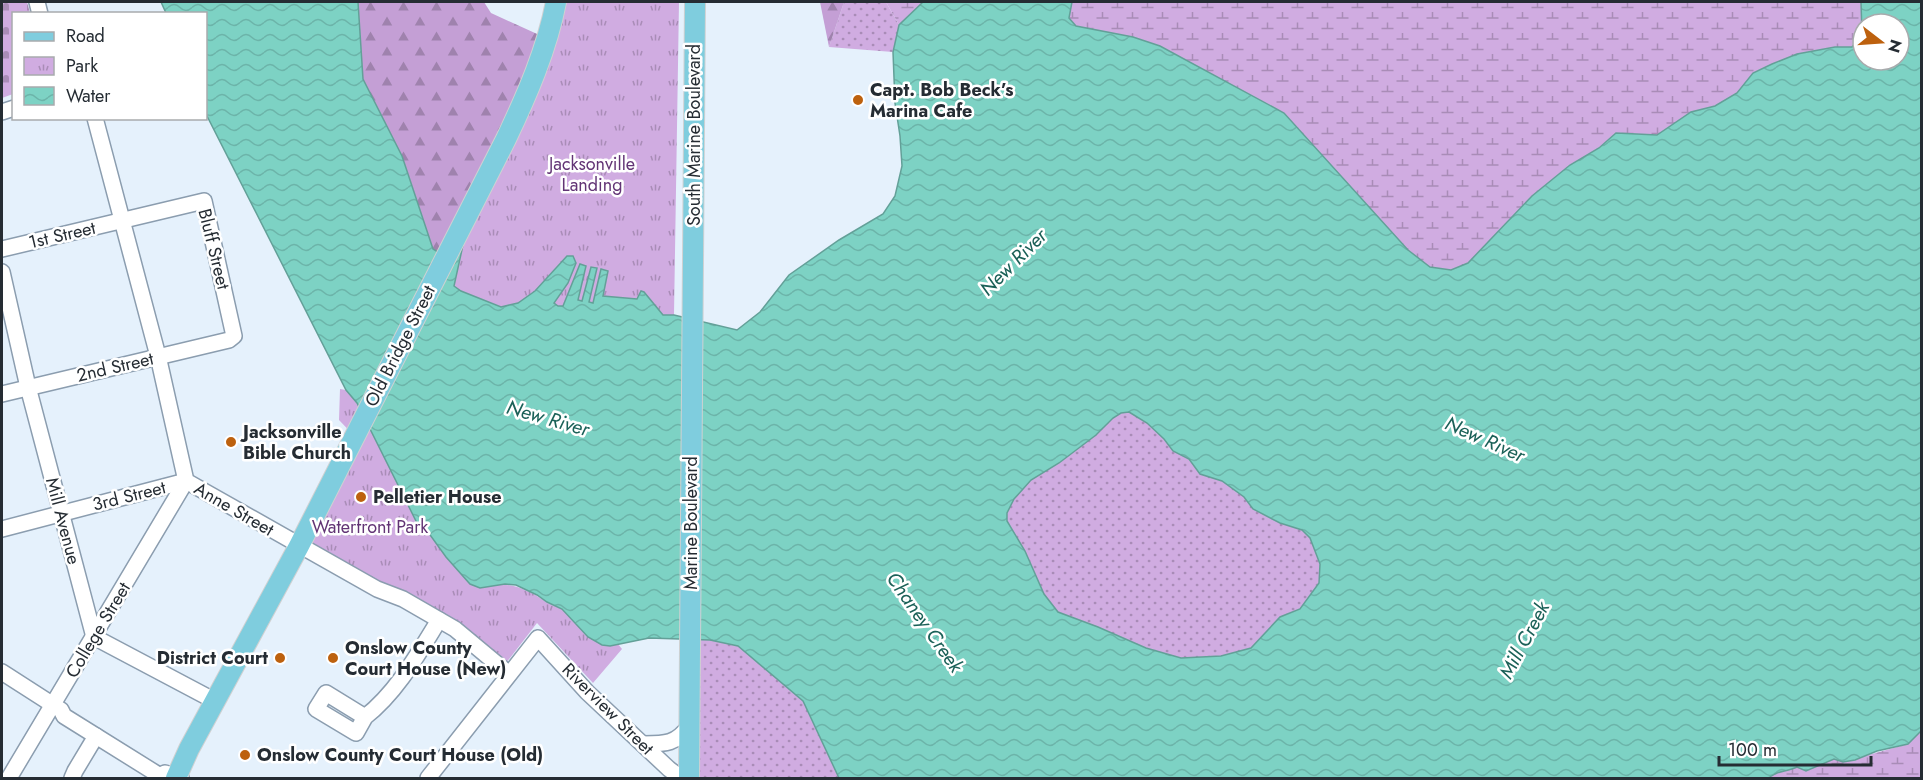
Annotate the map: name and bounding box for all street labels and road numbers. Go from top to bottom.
street label: South Marine Boulevard [681,44,707,226]
street label: Bluff Street [191,206,237,293]
street label: 1st Street [26,215,99,255]
street label: Old Bridge Street [358,280,442,411]
street label: 2nd Street [74,345,157,388]
street label: Marine Boulevard [678,456,704,590]
street label: 3rd Street [90,474,169,518]
street label: Mill Avenue [39,475,87,567]
street label: Anne Street [189,476,279,543]
street label: College Street [59,577,137,683]
street label: Riverview Street [556,657,660,761]

